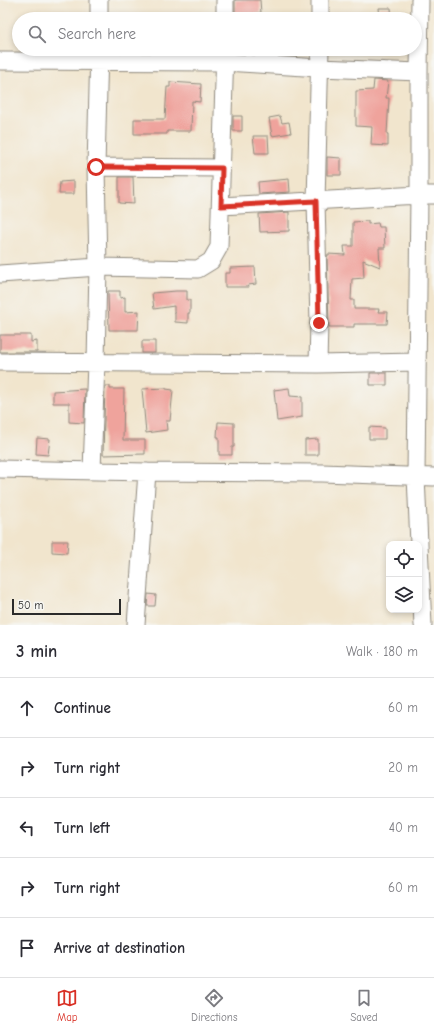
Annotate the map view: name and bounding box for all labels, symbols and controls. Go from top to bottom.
search box [12,12,422,56]
icon: search [26,23,48,45]
text: Search here [58,25,136,43]
route start [87,158,105,176]
route end [310,314,328,332]
map controls [386,541,422,613]
button: locate [386,541,422,577]
button: layers [386,577,422,613]
scale bar [12,597,121,616]
text: 50 m [18,599,43,612]
text: 3 min [16,642,57,661]
text: Walk · 180 m [346,644,418,659]
icon: ahead [16,697,38,719]
text: Continue [54,699,111,717]
text: 60 m [388,700,418,715]
icon: right [16,757,38,779]
text: Turn right [54,759,120,777]
text: 20 m [388,760,418,775]
icon: left [16,817,38,839]
text: Turn left [54,819,110,837]
text: 40 m [389,820,418,835]
icon: right [16,877,38,899]
text: Turn right [54,879,120,897]
text: 60 m [388,880,418,895]
icon: arrive [16,937,38,959]
text: Arrive at destination [54,939,185,957]
tab: Map [56,987,78,1024]
tab: Directions [191,987,238,1024]
tab: Saved [350,987,378,1024]

